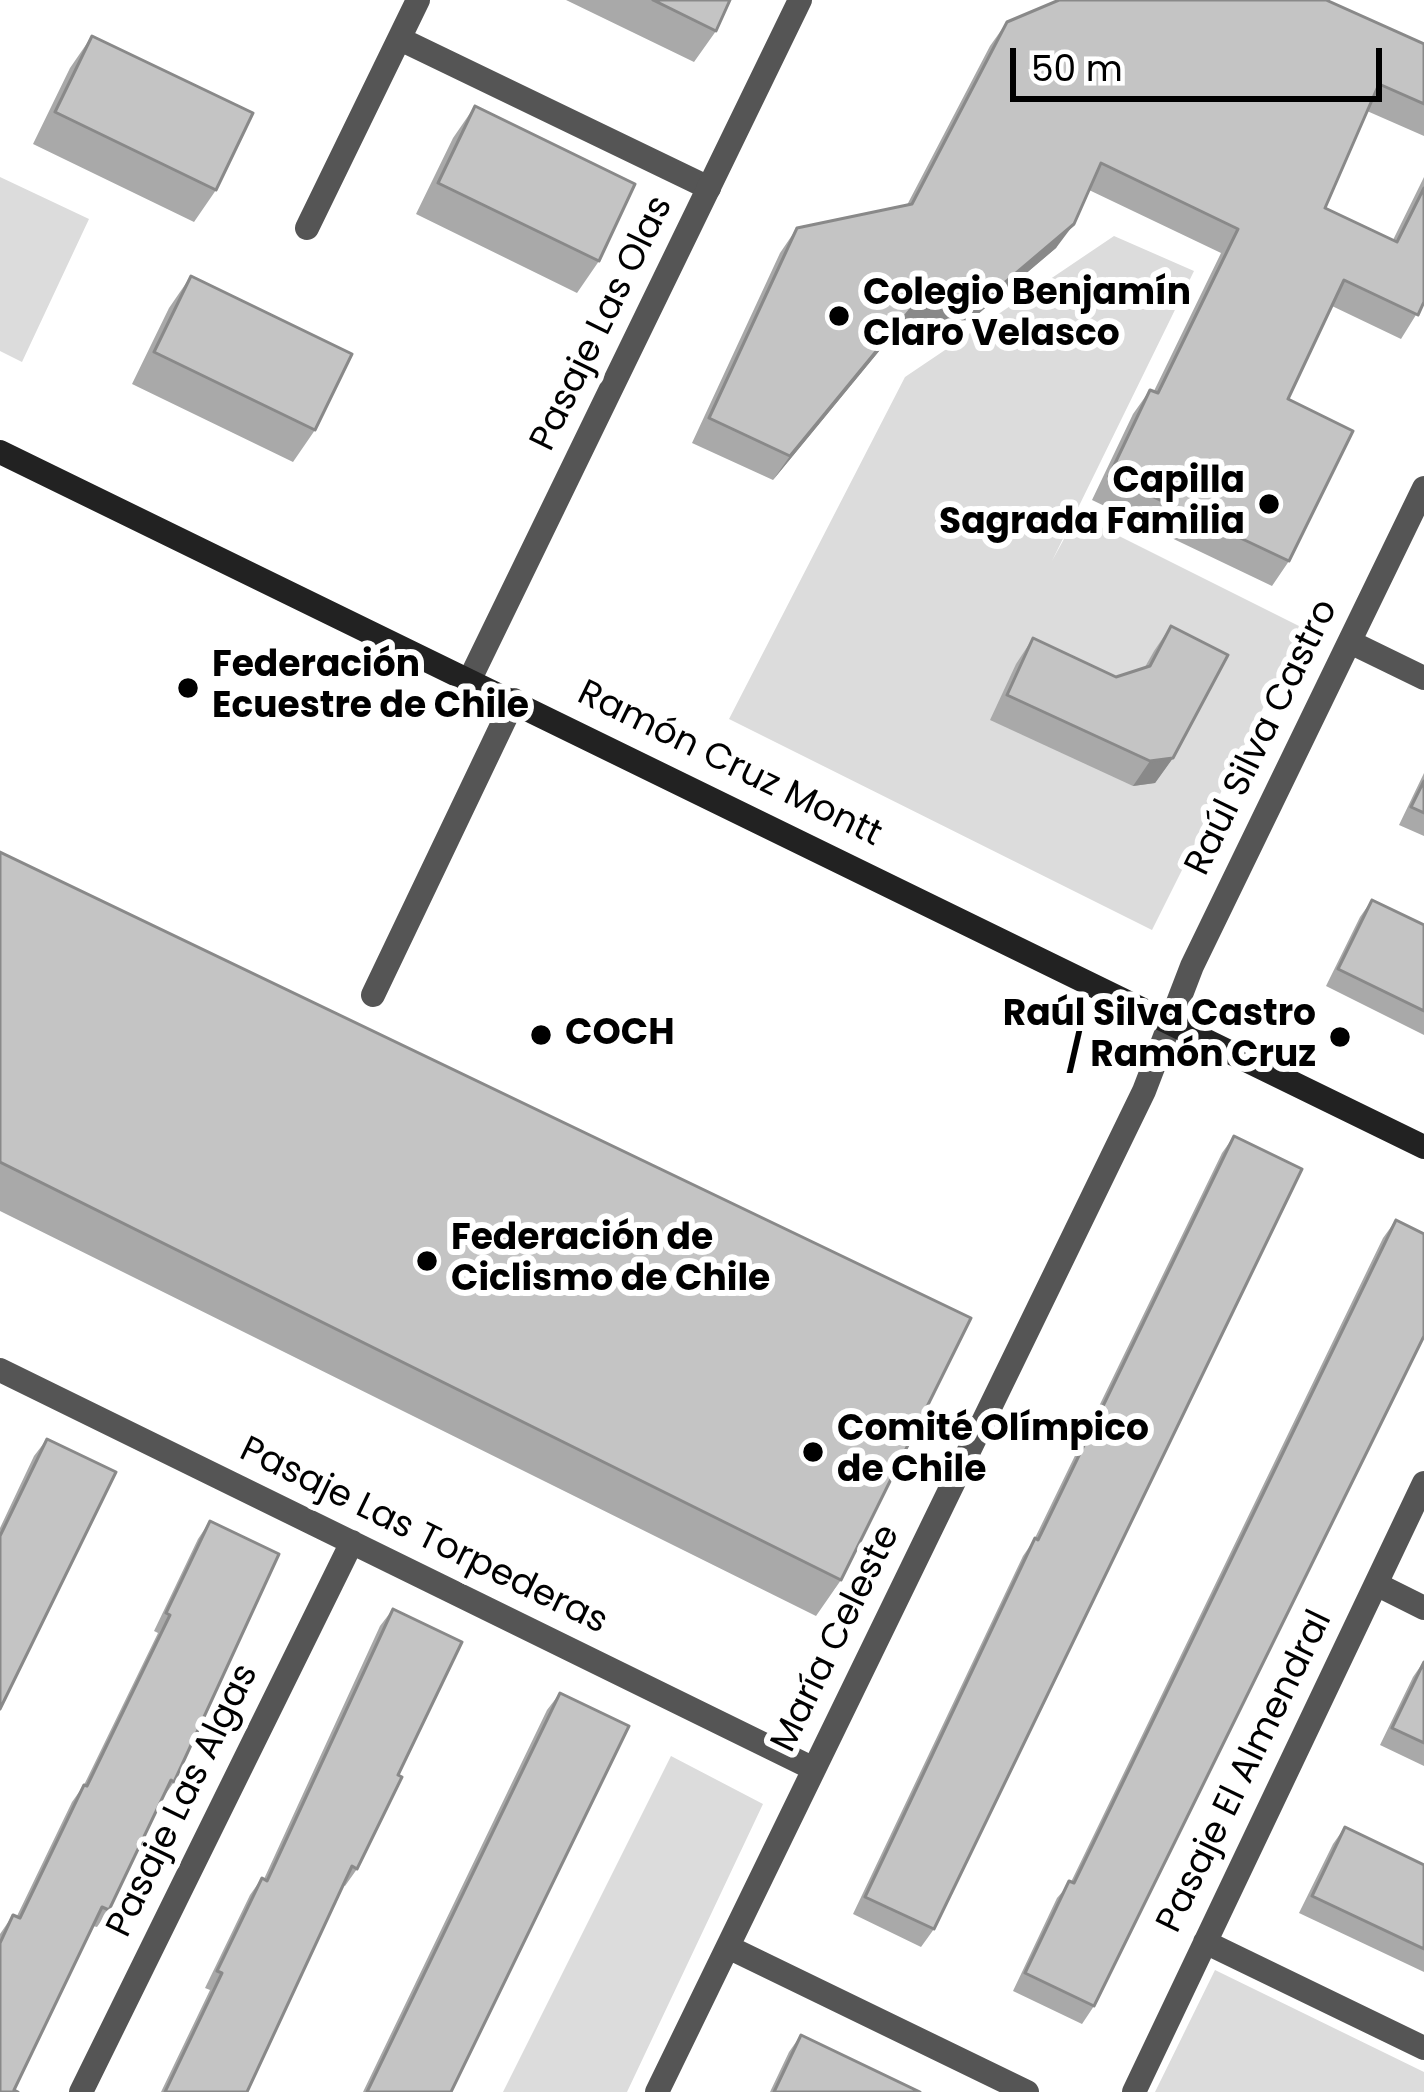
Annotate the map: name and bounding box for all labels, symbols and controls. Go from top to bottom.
scale bar [1016,24,1388,98]
text: 50 m [1031,43,1123,94]
street label: Pasaje Las Olas [523,190,683,458]
place label: Colegio Benjamín Claro Velasco [863,273,1191,358]
marker: Colegio Benjamín Claro Velasco [826,303,852,329]
place label: Capilla Sagrada Familia [939,461,1245,546]
marker: Capilla Sagrada Familia [1256,491,1282,517]
street label: Raúl Silva Castro [1178,593,1348,883]
place label: Federación Ecuestre de Chile [212,645,529,730]
street label: Ramón Cruz Montt [570,673,888,857]
marker: Federación Ecuestre de Chile [175,675,201,701]
place label: Raúl Silva Castro / Ramón Cruz [1003,994,1316,1079]
place label: COCH [565,1013,674,1057]
marker: COCH [528,1022,554,1048]
marker: Raúl Silva Castro / Ramón Cruz [1327,1024,1353,1050]
place label: Federación de Ciclismo de Chile [451,1218,770,1303]
marker: Federación de Ciclismo de Chile [414,1248,440,1274]
place label: Comité Olímpico de Chile [837,1409,1149,1494]
street label: Pasaje Las Torpederas [232,1429,614,1645]
marker: Comité Olímpico de Chile [800,1439,826,1465]
street label: María Celeste [763,1518,911,1760]
street label: Pasaje El Almendral [1149,1604,1343,1940]
street label: Pasaje Las Algas [99,1658,269,1944]

